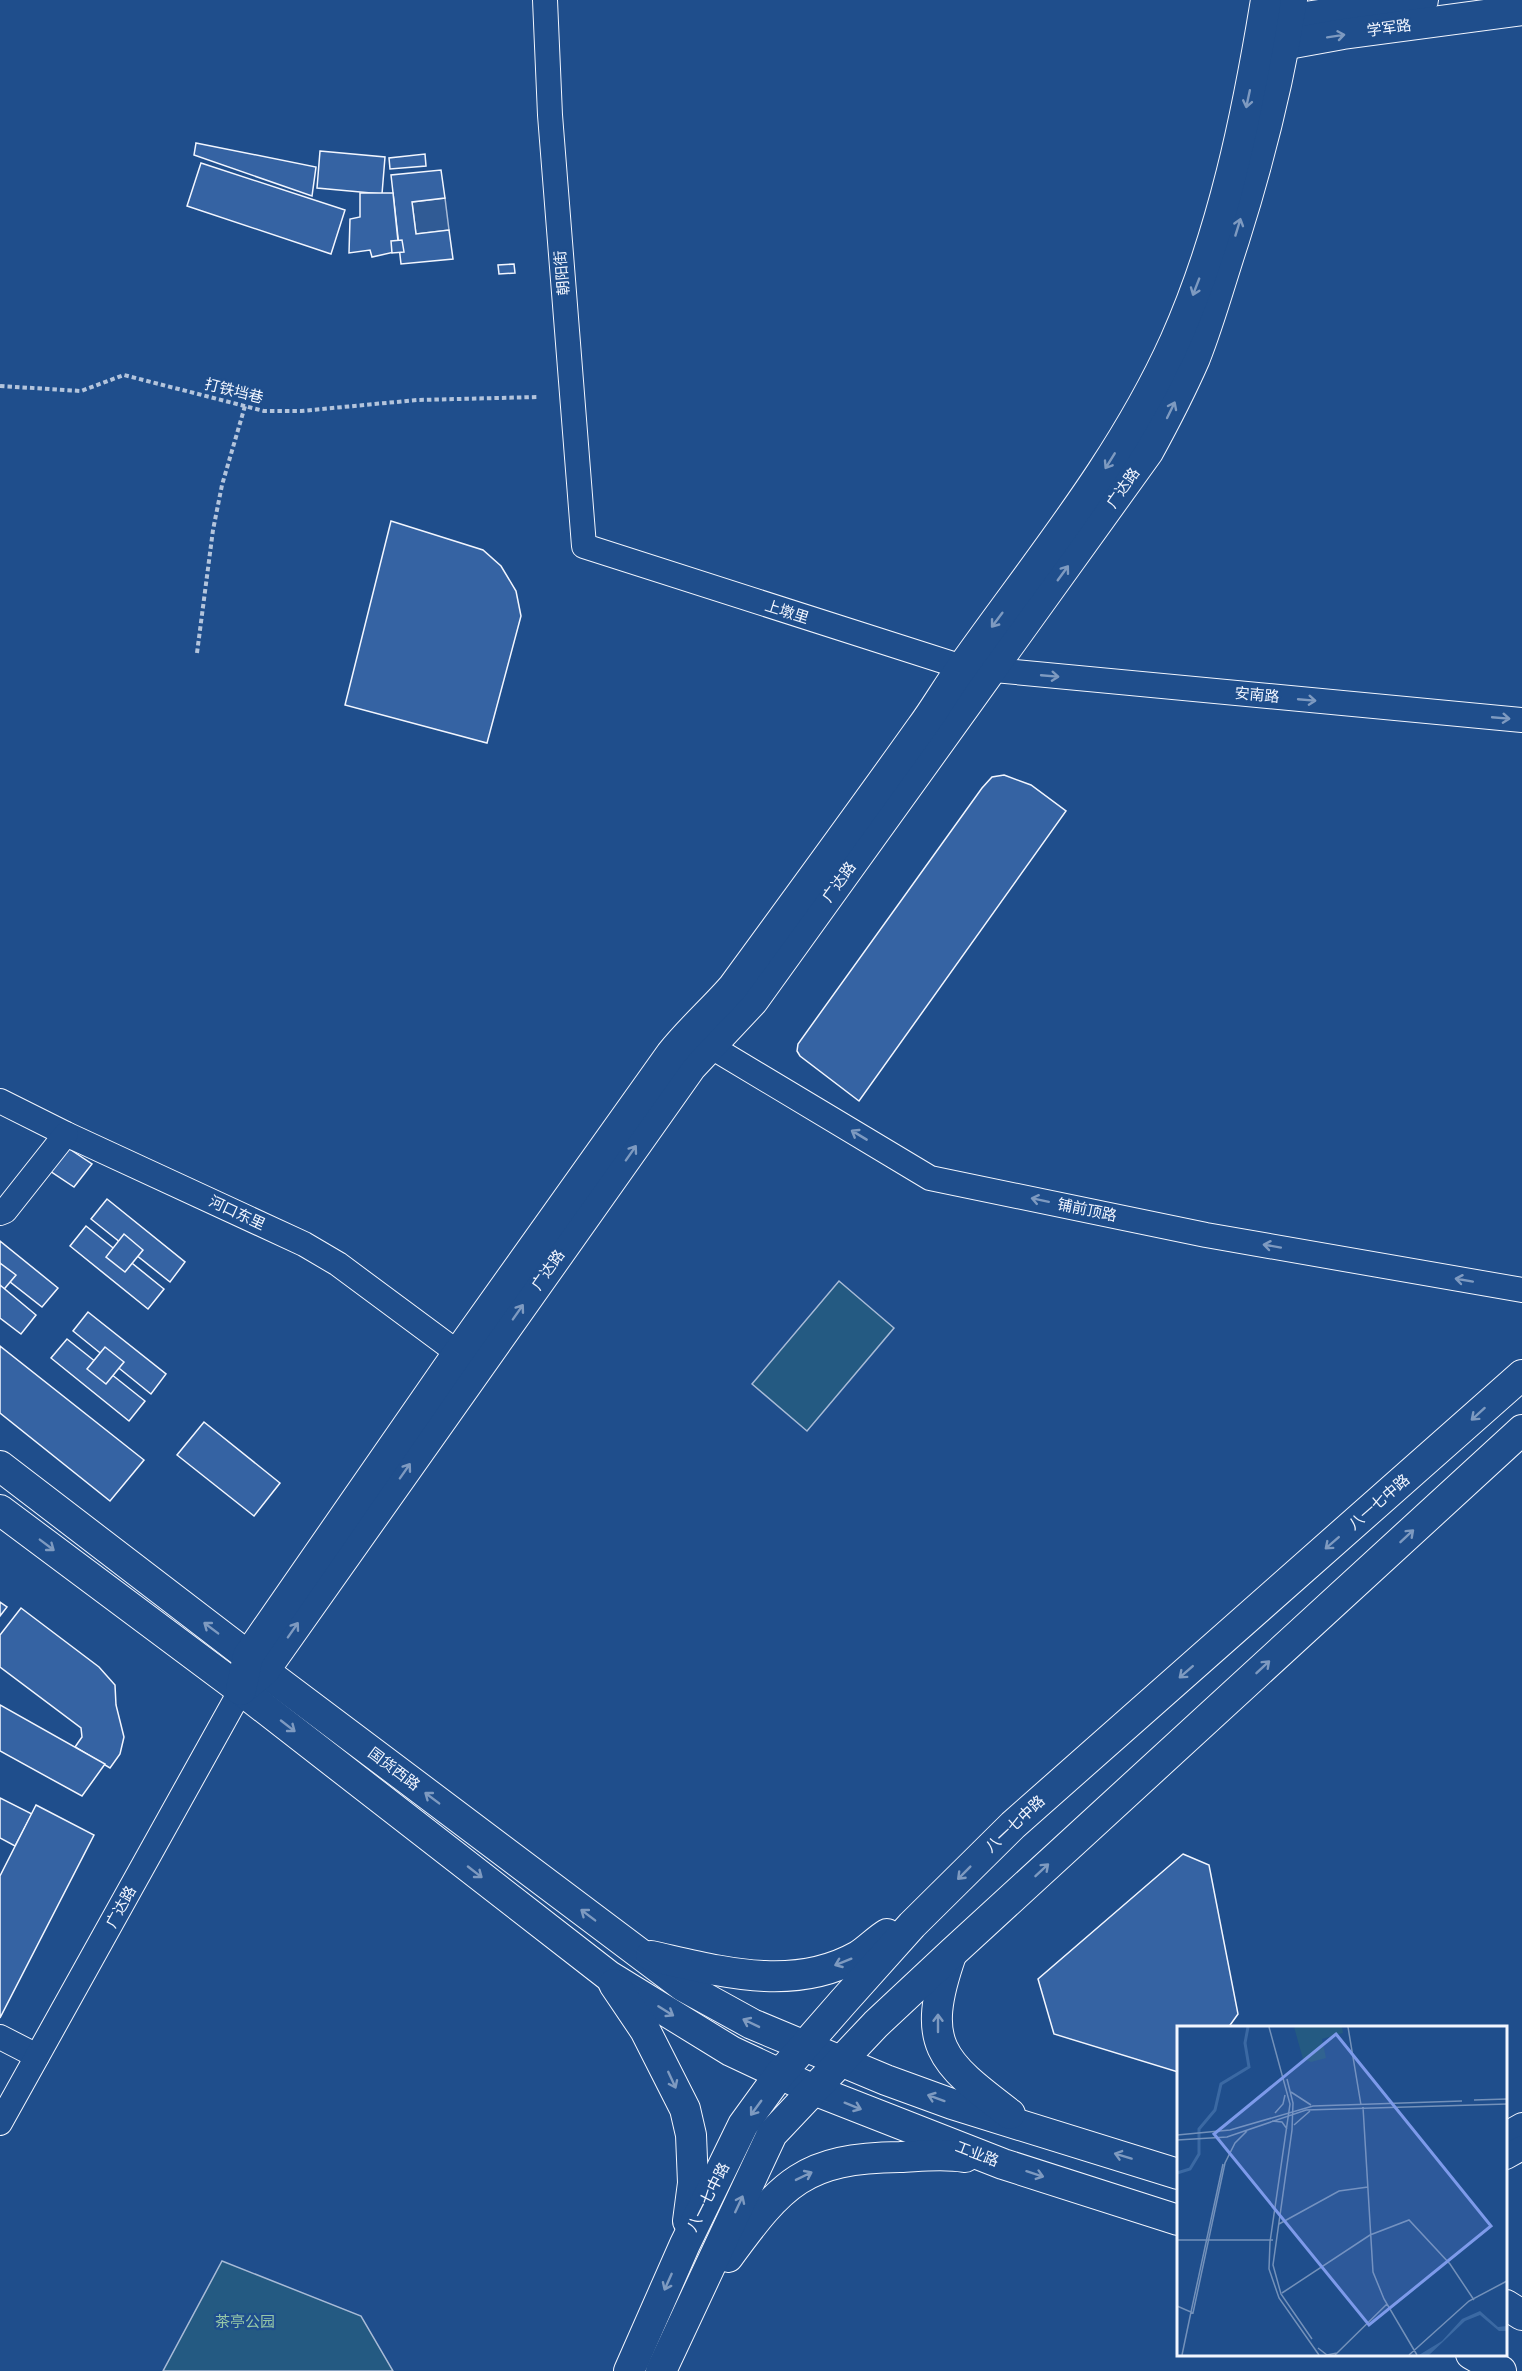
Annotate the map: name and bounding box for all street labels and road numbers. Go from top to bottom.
street label: 学军路 [1365,16,1413,40]
street label: 朝阳街 [551,250,573,296]
street label: 打铁垱巷 [203,375,265,407]
street label: 广达路 [1103,464,1143,512]
street label: 上墩里 [763,596,811,628]
street label: 安南路 [1234,684,1280,706]
street label: 广达路 [818,859,860,905]
street label: 河口东里 [206,1192,268,1234]
street label: 铺前顶路 [1056,1195,1118,1225]
street label: 广达路 [528,1246,568,1294]
street label: 八一七中路 [1345,1471,1413,1533]
street label: 国货西路 [365,1744,423,1794]
street label: 八一七中路 [981,1792,1049,1856]
street label: 广达路 [102,1883,140,1931]
street label: 工业路 [953,2138,1001,2170]
street label: 八一七中路 [683,2159,733,2235]

